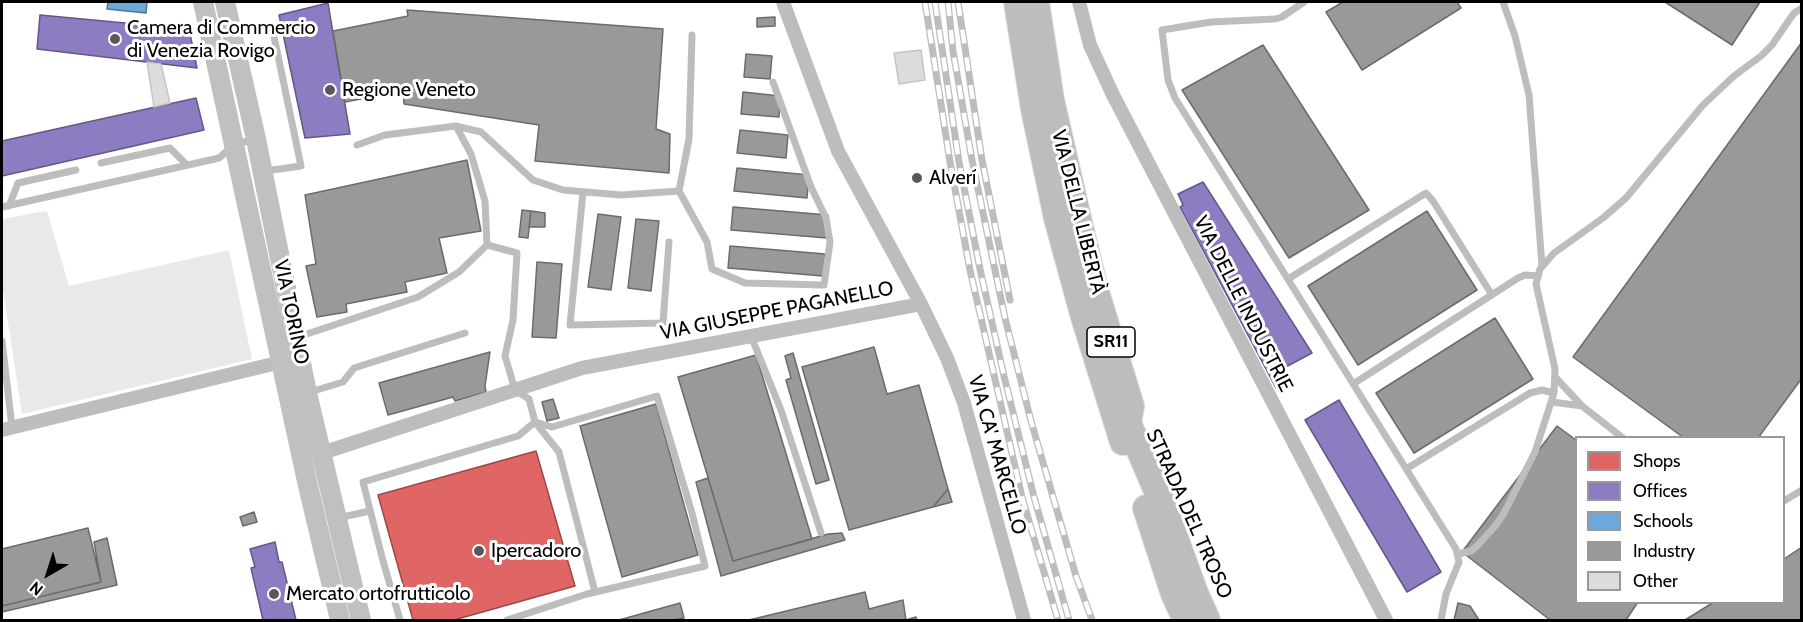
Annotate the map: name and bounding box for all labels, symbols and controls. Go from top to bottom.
place label: Camera di Commercio di Venezia Rovigo [127,16,316,63]
marker: Camera di Commercio di Venezia Rovigo [108,32,122,46]
place label: Regione Veneto [342,78,476,102]
marker: Regione Veneto [323,83,337,97]
street label: VIA DELLA LIBERTÀ [1046,127,1110,297]
place label: Alverí [929,166,976,190]
marker: Alverí [910,171,924,185]
street label: VIA DELLE INDUSTRIE [1188,212,1298,396]
street label: VIA TORINO [268,257,314,367]
street label: VIA GIUSEPPE PAGANELLO [658,277,896,345]
road number: SR11 [1087,327,1135,357]
street label: VIA CA' MARCELLO [963,372,1031,538]
street label: STRADA DEL TROSO [1141,425,1237,603]
legend [1575,436,1785,604]
text: Shops [1633,450,1681,472]
text: Offices [1633,480,1687,502]
text: Schools [1633,510,1693,532]
place label: Ipercadoro [491,539,581,563]
text: Industry [1633,540,1695,562]
north arrow [18,544,78,604]
marker: Ipercadoro [472,544,486,558]
text: Other [1633,570,1678,592]
text: N [26,577,47,599]
place label: Mercato ortofrutticolo [286,582,471,606]
marker: Mercato ortofrutticolo [267,587,281,601]

